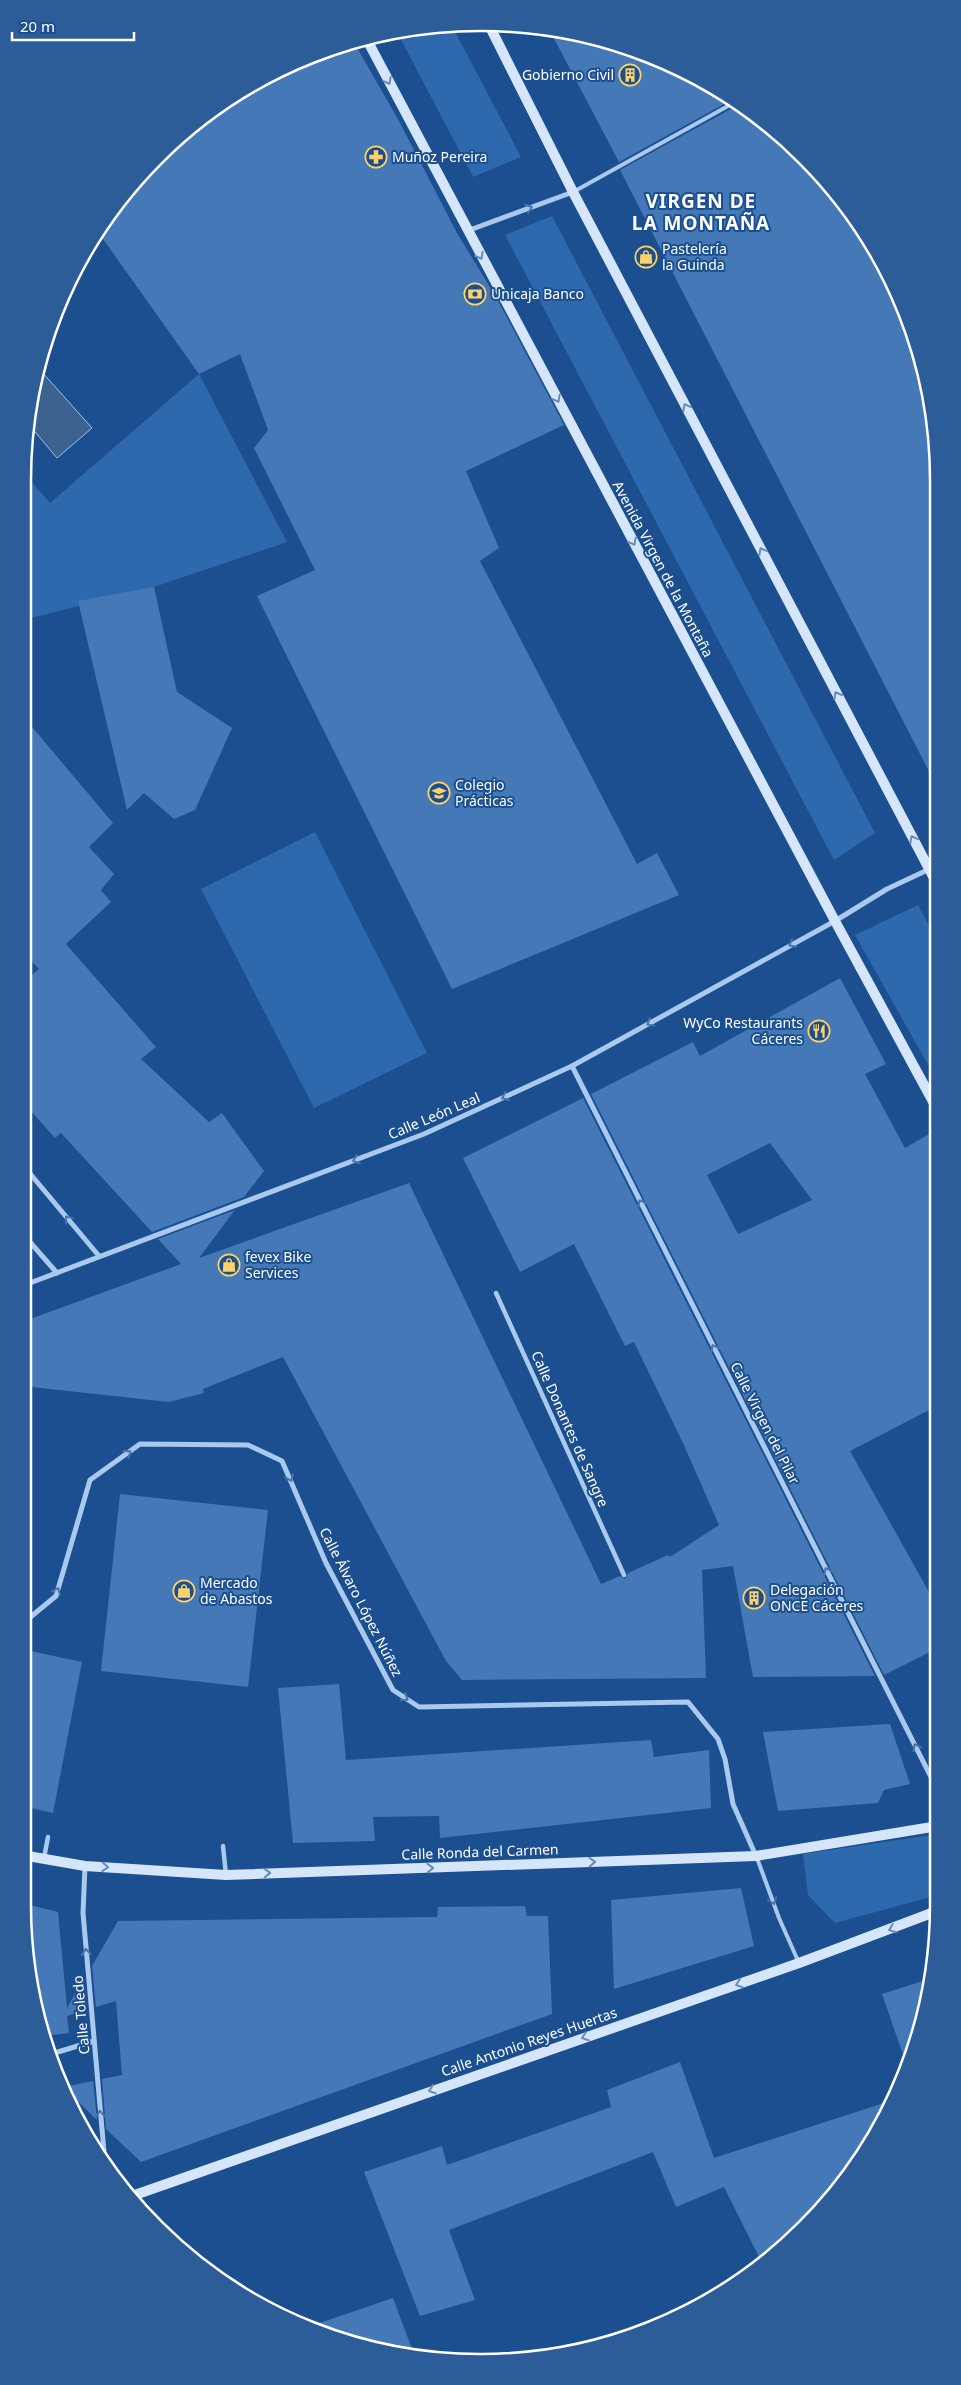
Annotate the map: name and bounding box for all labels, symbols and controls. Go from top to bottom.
scale bar [12,10,135,42]
text: 20 m [20,16,55,36]
building icon: Gobierno Civil [618,63,642,87]
place label: Gobierno Civil [522,65,614,84]
one-way arrow [382,75,392,84]
pharmacy icon: Muñoz Pereira [364,145,388,169]
place label: Muñoz Pereira [392,147,487,166]
district label: VIRGEN DE LA MONTAÑA [632,188,770,236]
one-way arrow [524,204,533,214]
place label: Pastelería la Guinda [662,239,727,274]
shop icon: Pastelería la Guinda [634,245,658,269]
one-way arrow [474,250,484,259]
bank icon: Unicaja Banco [463,282,487,306]
place label: Unicaja Banco [491,284,584,303]
one-way arrow [550,394,560,403]
one-way arrow [682,404,692,413]
street label: Avenida Virgen de la Montaña [609,477,718,660]
one-way arrow [627,537,637,546]
one-way arrow [758,548,768,557]
one-way arrow [833,691,843,700]
place label: Colegio Prácticas [455,775,514,810]
school or university icon: Colegio Prácticas [427,781,451,805]
one-way arrow [909,835,919,844]
one-way arrow [788,938,797,948]
place label: WyCo Restaurants Cáceres [683,1013,803,1048]
one-way arrow [646,1017,655,1027]
restaurant icon: WyCo Restaurants Cáceres [807,1019,831,1043]
street label: Calle León Leal [385,1088,483,1143]
one-way arrow [501,1090,510,1101]
one-way arrow [352,1154,360,1164]
one-way arrow [637,1199,647,1208]
one-way arrow [65,1216,74,1225]
place label: fevex Bike Services [245,1247,311,1282]
shop icon: fevex Bike Services [217,1253,241,1277]
one-way arrow [710,1344,720,1353]
street label: Calle Donantes de Sangre [527,1348,614,1510]
street label: Calle Virgen del Pilar [726,1358,805,1487]
one-way arrow [122,1450,132,1459]
one-way arrow [284,1474,294,1482]
street label: Calle Álvaro López Núñez [315,1524,408,1680]
one-way arrow [823,1567,833,1576]
place label: Mercado de Abastos [200,1573,273,1608]
shop icon: Mercado de Abastos [172,1579,196,1603]
place label: Delegación ONCE Cáceres [770,1580,864,1615]
building icon: Delegación ONCE Cáceres [742,1586,766,1610]
one-way arrow [50,1587,60,1596]
one-way arrow [399,1692,409,1701]
one-way arrow [912,1743,922,1752]
street label: Calle Ronda del Carmen [401,1839,559,1864]
one-way arrow [589,1856,597,1867]
one-way arrow [102,1862,110,1873]
one-way arrow [426,1862,434,1873]
one-way arrow [264,1868,272,1879]
one-way arrow [767,1897,777,1905]
one-way arrow [888,1922,897,1933]
one-way arrow [81,1948,92,1956]
street label: Calle Toledo [68,1975,93,2055]
one-way arrow [735,1978,744,1988]
street label: Calle Antonio Reyes Huertas [438,2002,620,2081]
one-way arrow [582,2031,590,2041]
one-way arrow [428,2084,437,2094]
one-way arrow [95,2110,106,2118]

